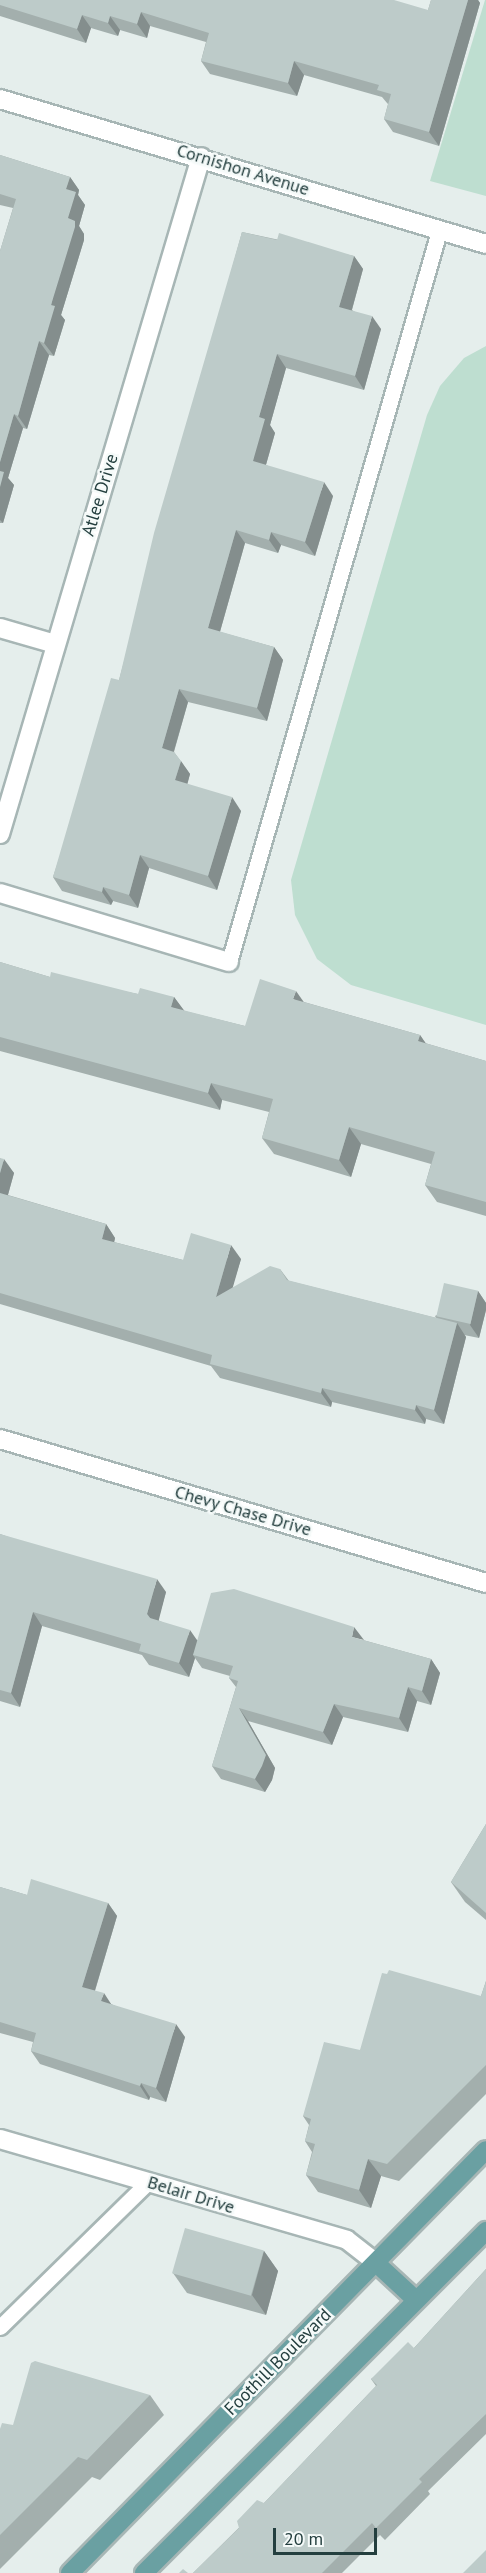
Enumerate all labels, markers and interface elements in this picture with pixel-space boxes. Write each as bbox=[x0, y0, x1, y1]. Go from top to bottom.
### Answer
street label: Cornishon Avenue bbox=[174, 139, 312, 201]
street label: Atlee Drive bbox=[77, 451, 123, 539]
street label: Chevy Chase Drive bbox=[172, 1481, 314, 1541]
street label: Belair Drive bbox=[145, 2172, 237, 2218]
street label: Foothill Boulevard bbox=[220, 2304, 336, 2420]
scale bar bbox=[276, 2516, 380, 2554]
text: 20 m bbox=[284, 2527, 323, 2550]

